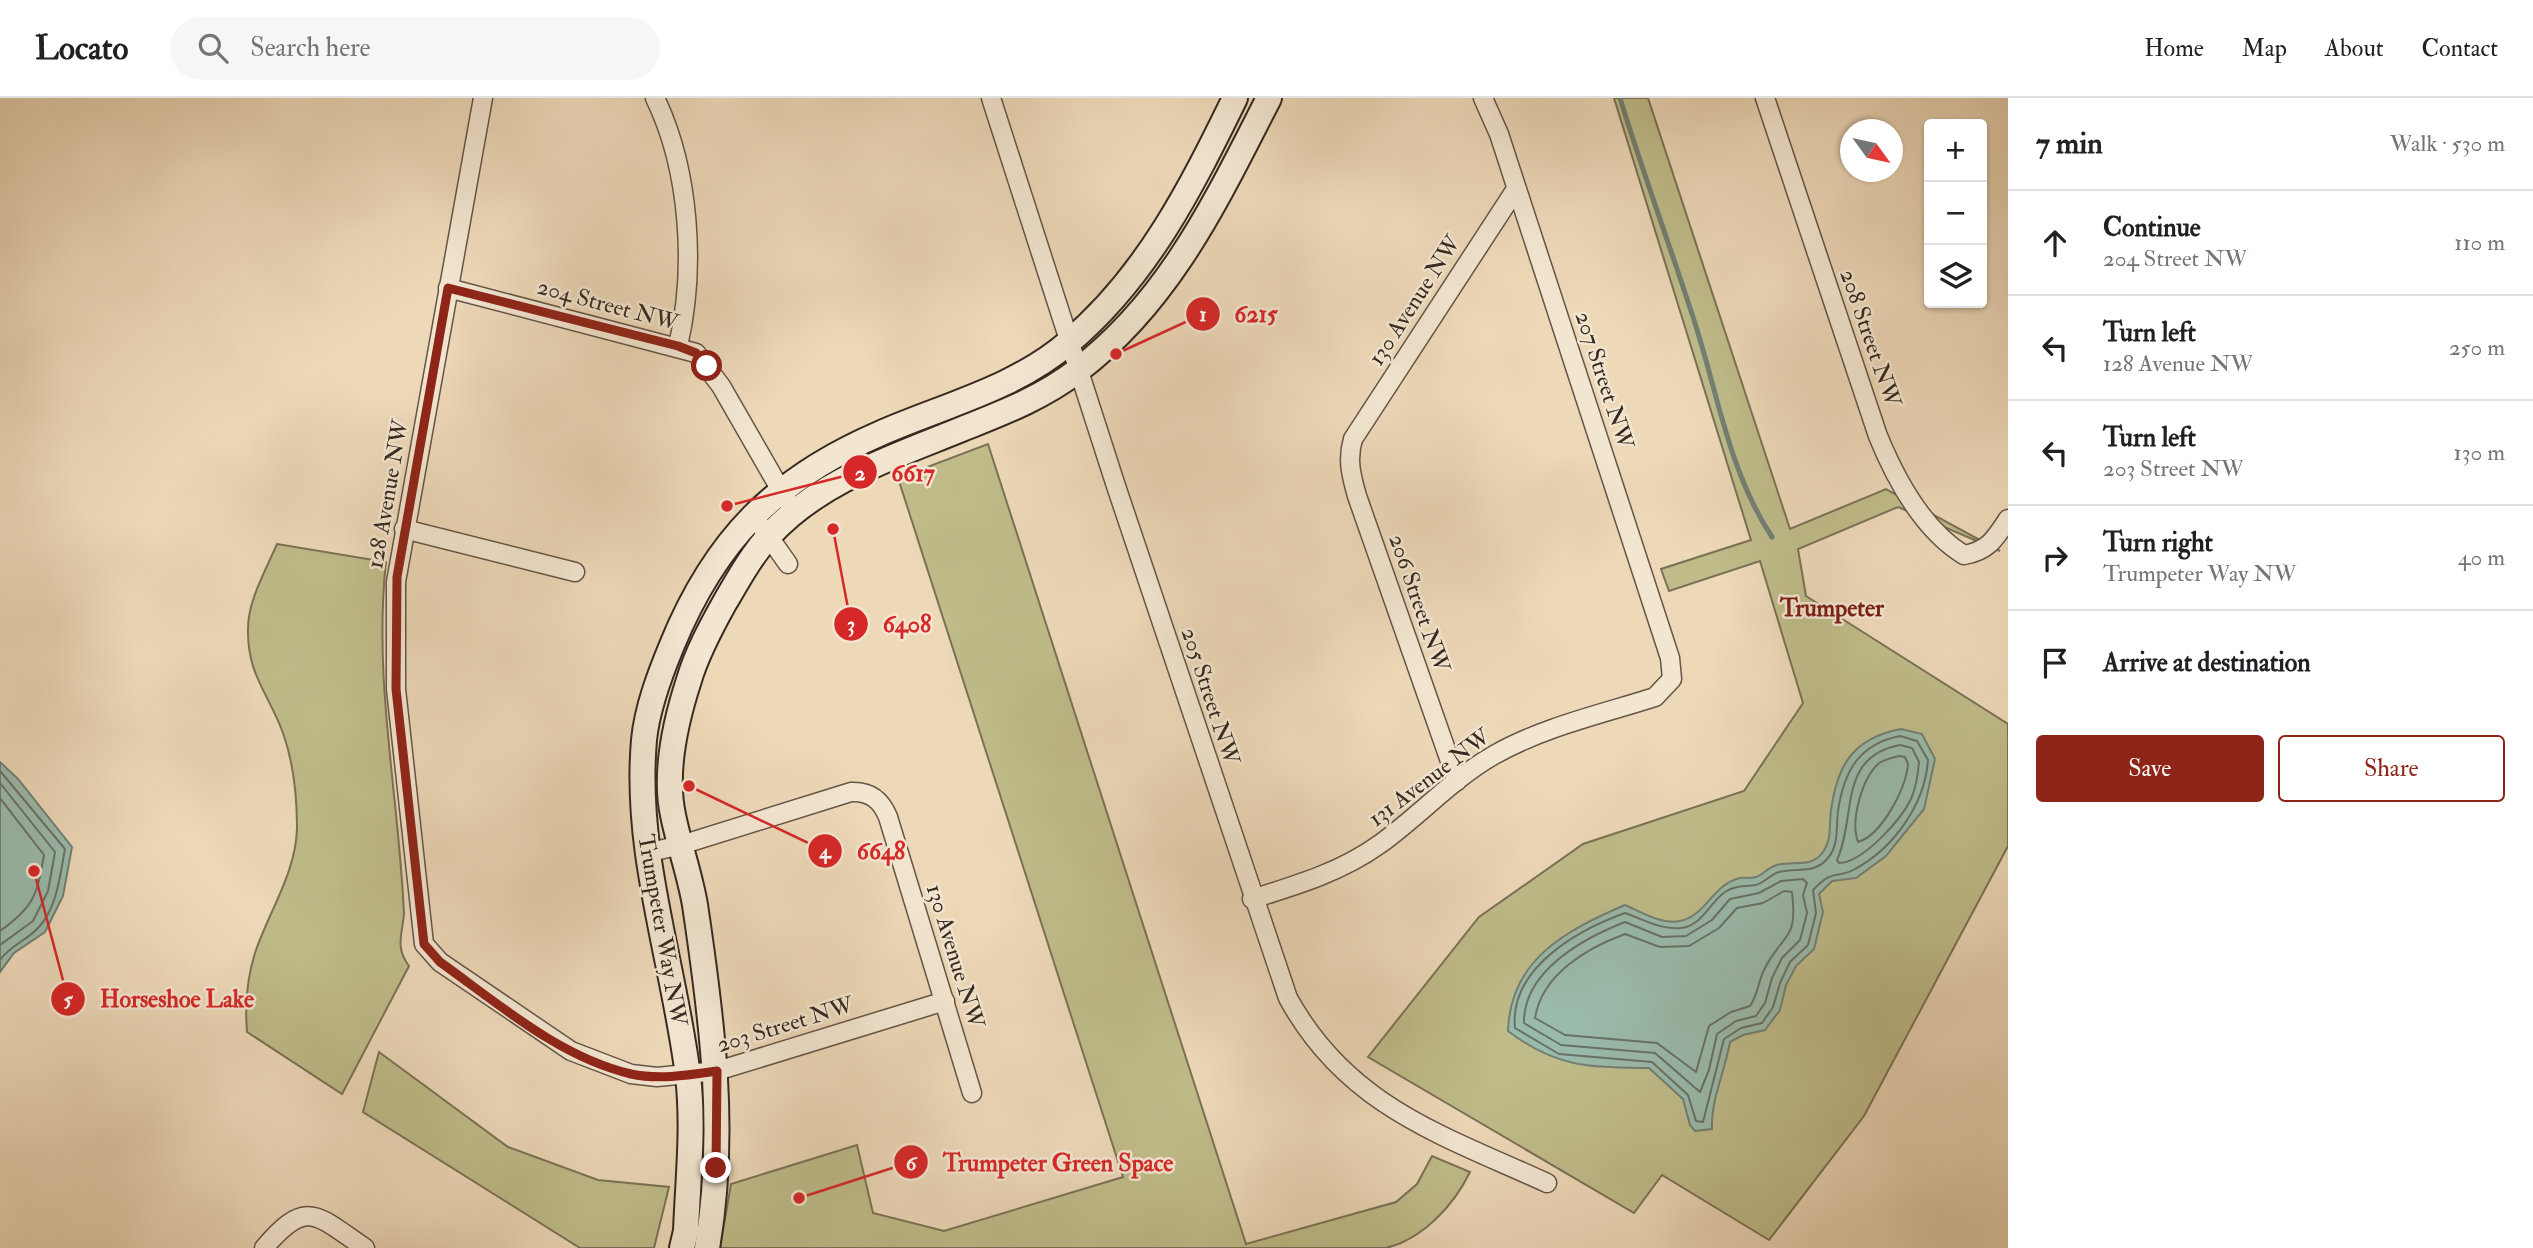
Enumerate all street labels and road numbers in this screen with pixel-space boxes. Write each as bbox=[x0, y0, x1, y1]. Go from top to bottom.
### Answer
street label: 130 Avenue NW bbox=[1362, 229, 1468, 371]
street label: 208 Street NW bbox=[1833, 266, 1908, 412]
street label: 204 Street NW bbox=[534, 272, 683, 338]
street label: 207 Street NW bbox=[1569, 308, 1641, 454]
street label: 128 Avenue NW bbox=[360, 416, 415, 571]
street label: 206 Street NW bbox=[1382, 530, 1457, 678]
street label: 205 Street NW bbox=[1175, 624, 1247, 770]
street label: 131 Avenue NW bbox=[1362, 721, 1497, 833]
street label: Trumpeter Way NW bbox=[630, 832, 694, 1030]
street label: 130 Avenue NW bbox=[920, 881, 992, 1033]
street label: 203 Street NW bbox=[713, 989, 859, 1059]

